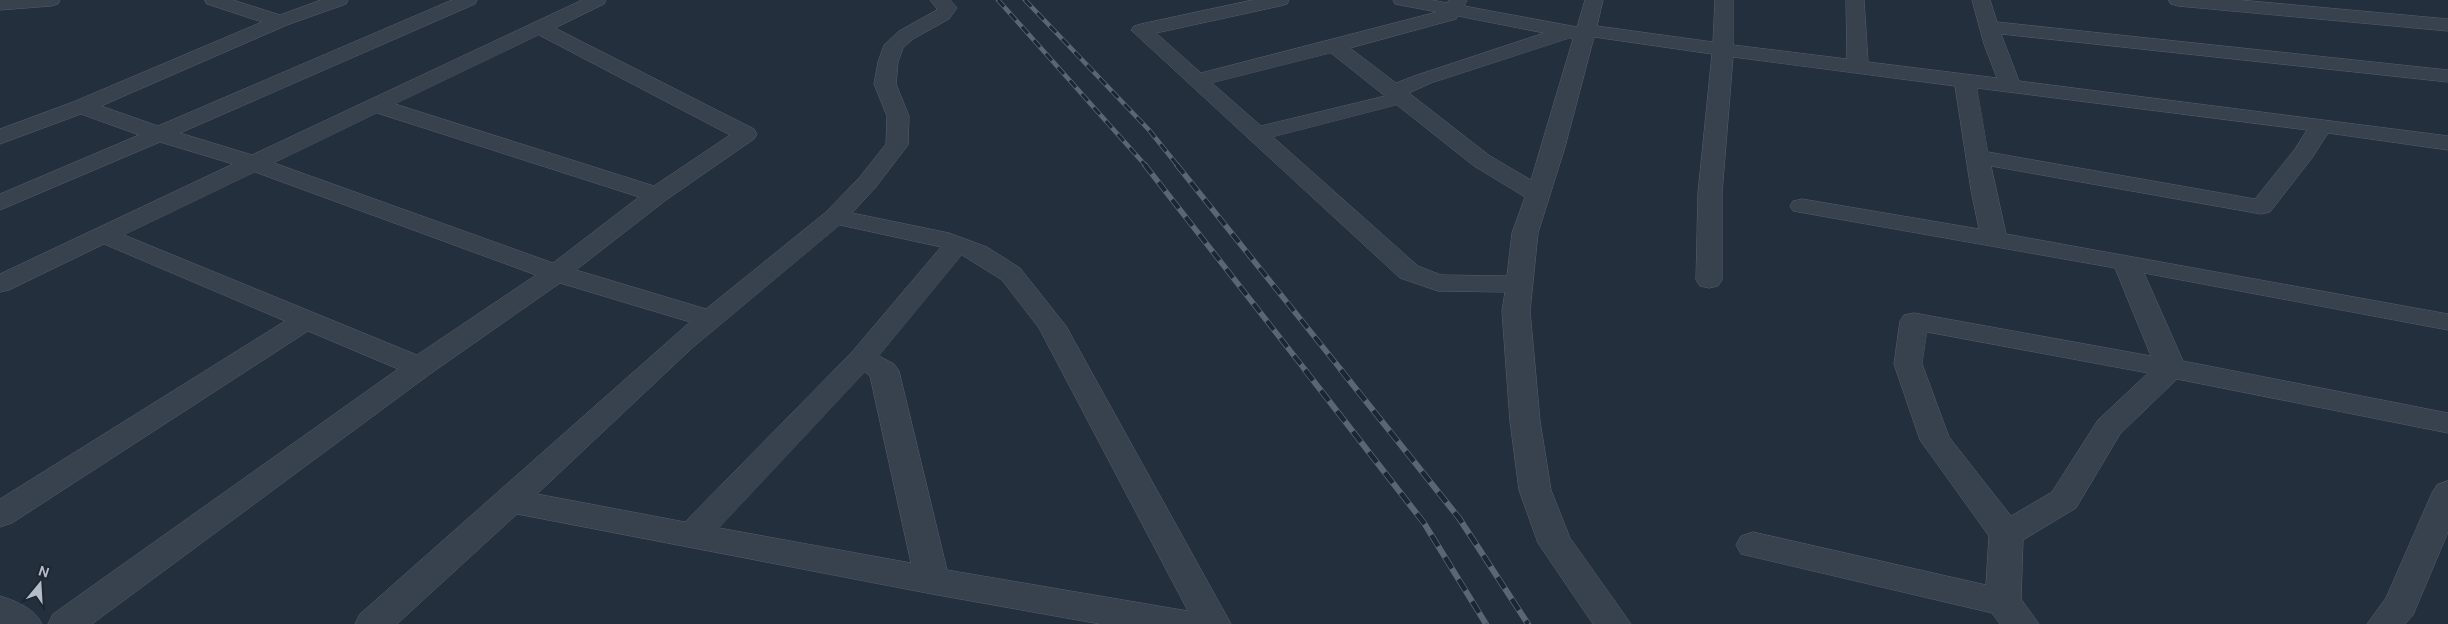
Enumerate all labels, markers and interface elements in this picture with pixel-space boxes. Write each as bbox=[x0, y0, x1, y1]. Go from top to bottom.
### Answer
north arrow bbox=[15, 559, 65, 609]
text: N bbox=[36, 561, 52, 582]

